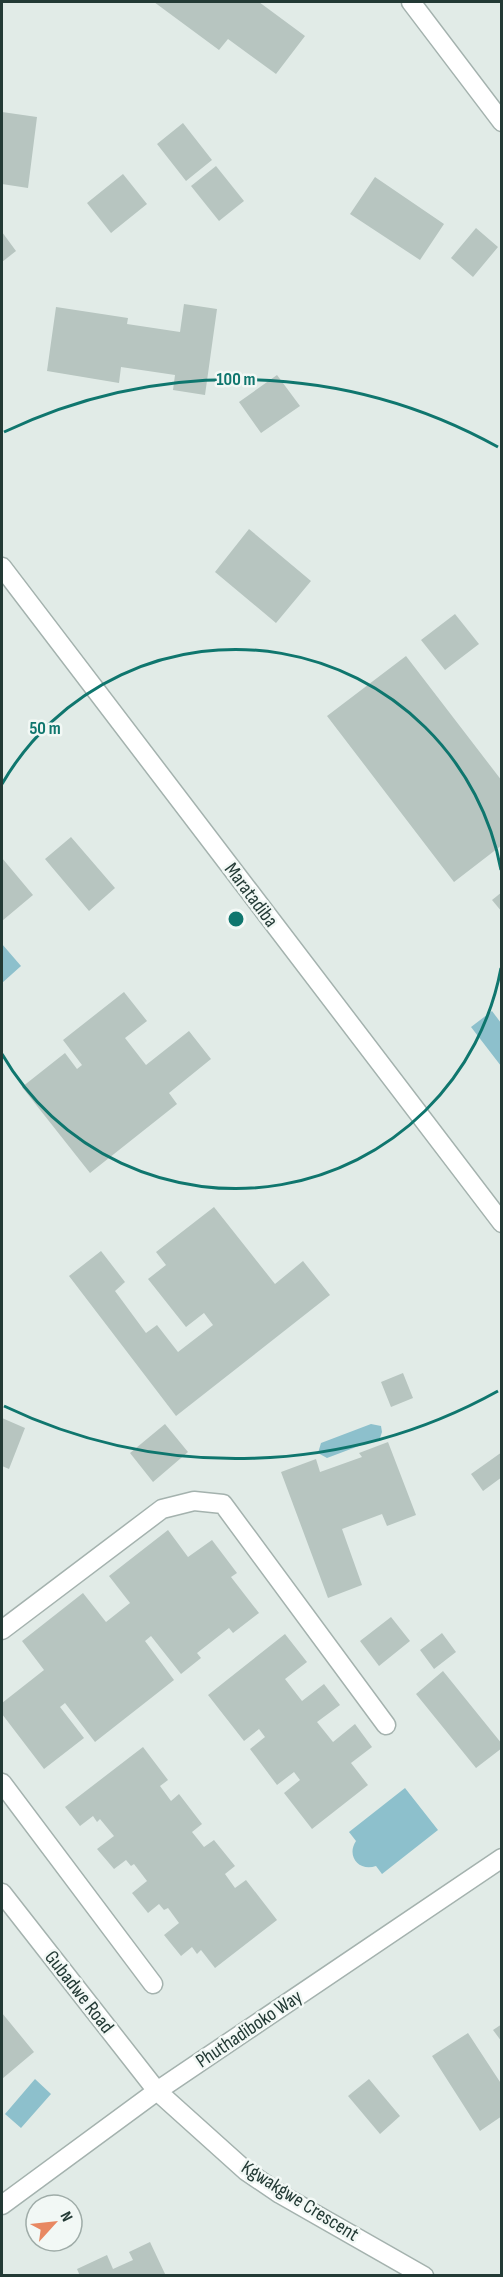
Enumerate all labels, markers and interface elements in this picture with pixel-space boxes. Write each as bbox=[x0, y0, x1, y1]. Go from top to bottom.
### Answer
text: 100 m bbox=[217, 369, 256, 390]
text: 50 m bbox=[29, 718, 61, 739]
street label: Maratadiba bbox=[219, 858, 283, 932]
centre of rings bbox=[226, 909, 246, 929]
street label: Gubadwe Road bbox=[39, 1946, 119, 2038]
street label: Phuthadiboko Way bbox=[191, 1985, 307, 2073]
street label: Kgwakgwe Crescent bbox=[237, 2155, 363, 2247]
north arrow bbox=[24, 2193, 84, 2253]
text: N bbox=[56, 2209, 76, 2225]

